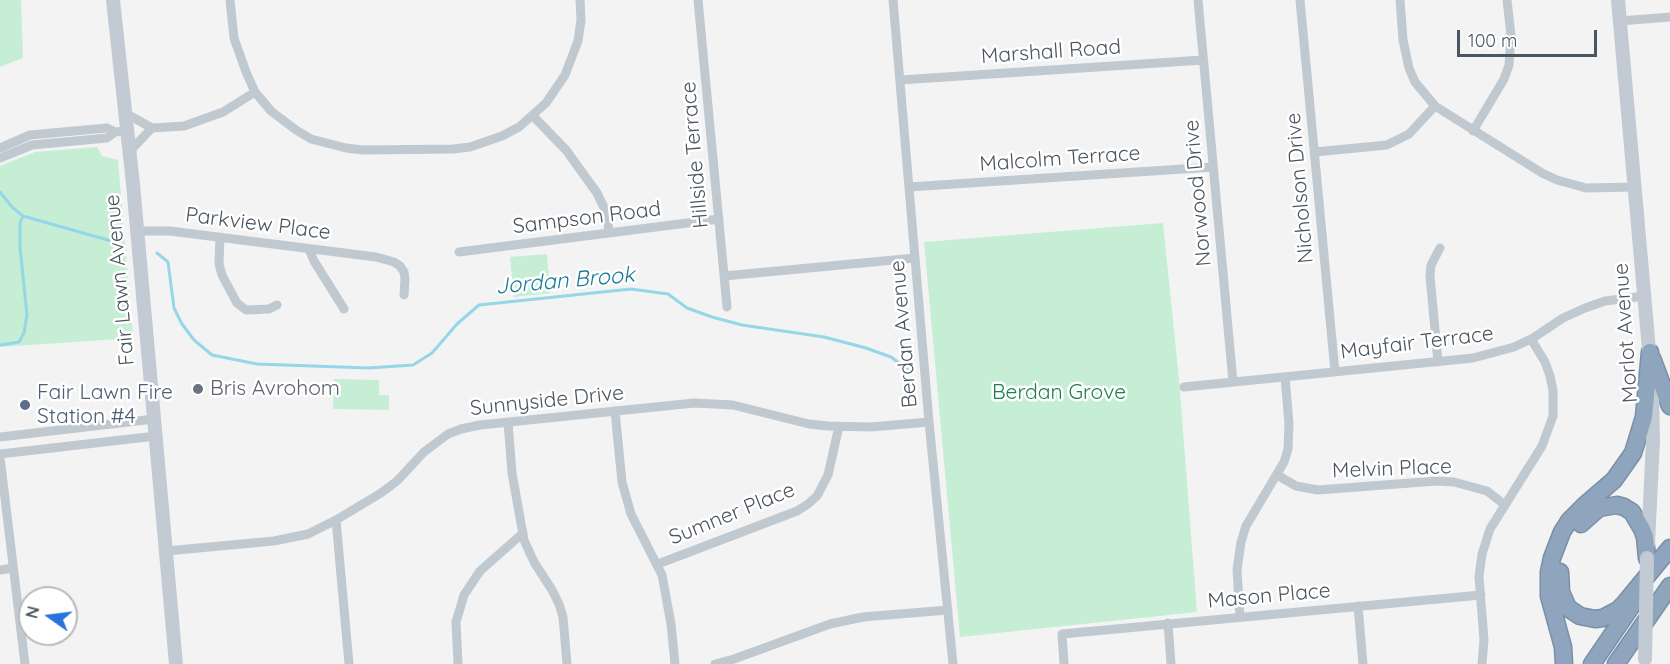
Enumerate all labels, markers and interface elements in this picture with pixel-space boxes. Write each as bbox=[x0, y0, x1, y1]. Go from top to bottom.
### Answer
scale bar bbox=[1460, 18, 1600, 56]
text: 100 m bbox=[1468, 29, 1517, 52]
street label: Marshall Road bbox=[980, 35, 1122, 69]
street label: Hillside Terrace bbox=[676, 81, 714, 229]
street label: Nicholson Drive bbox=[1281, 112, 1319, 264]
street label: Norwood Drive bbox=[1179, 119, 1217, 267]
street label: Malcolm Terrace bbox=[979, 141, 1141, 177]
street label: Fair Lawn Avenue bbox=[100, 193, 140, 367]
street label: Sampson Road bbox=[512, 196, 662, 240]
street label: Parkview Place bbox=[184, 203, 332, 245]
street label: Berdan Avenue bbox=[885, 259, 923, 409]
water label: Jordan Brook bbox=[494, 262, 636, 300]
street label: Morlot Avenue bbox=[1609, 262, 1643, 404]
street label: Mayfair Terrace bbox=[1339, 321, 1495, 365]
place label: Bris Avrohom bbox=[210, 376, 340, 402]
place label: Fair Lawn Fire Station #4 bbox=[37, 380, 173, 430]
street label: Sunnyside Drive bbox=[469, 380, 625, 422]
park label: Berdan Grove bbox=[992, 380, 1126, 406]
marker: Bris Avrohom bbox=[191, 382, 205, 396]
marker: Fair Lawn Fire Station #4 bbox=[18, 398, 32, 412]
street label: Melvin Place bbox=[1332, 454, 1452, 484]
street label: Sumner Place bbox=[665, 477, 799, 551]
street label: Mason Place bbox=[1206, 578, 1332, 614]
north arrow bbox=[18, 586, 78, 646]
text: N bbox=[21, 604, 44, 620]

